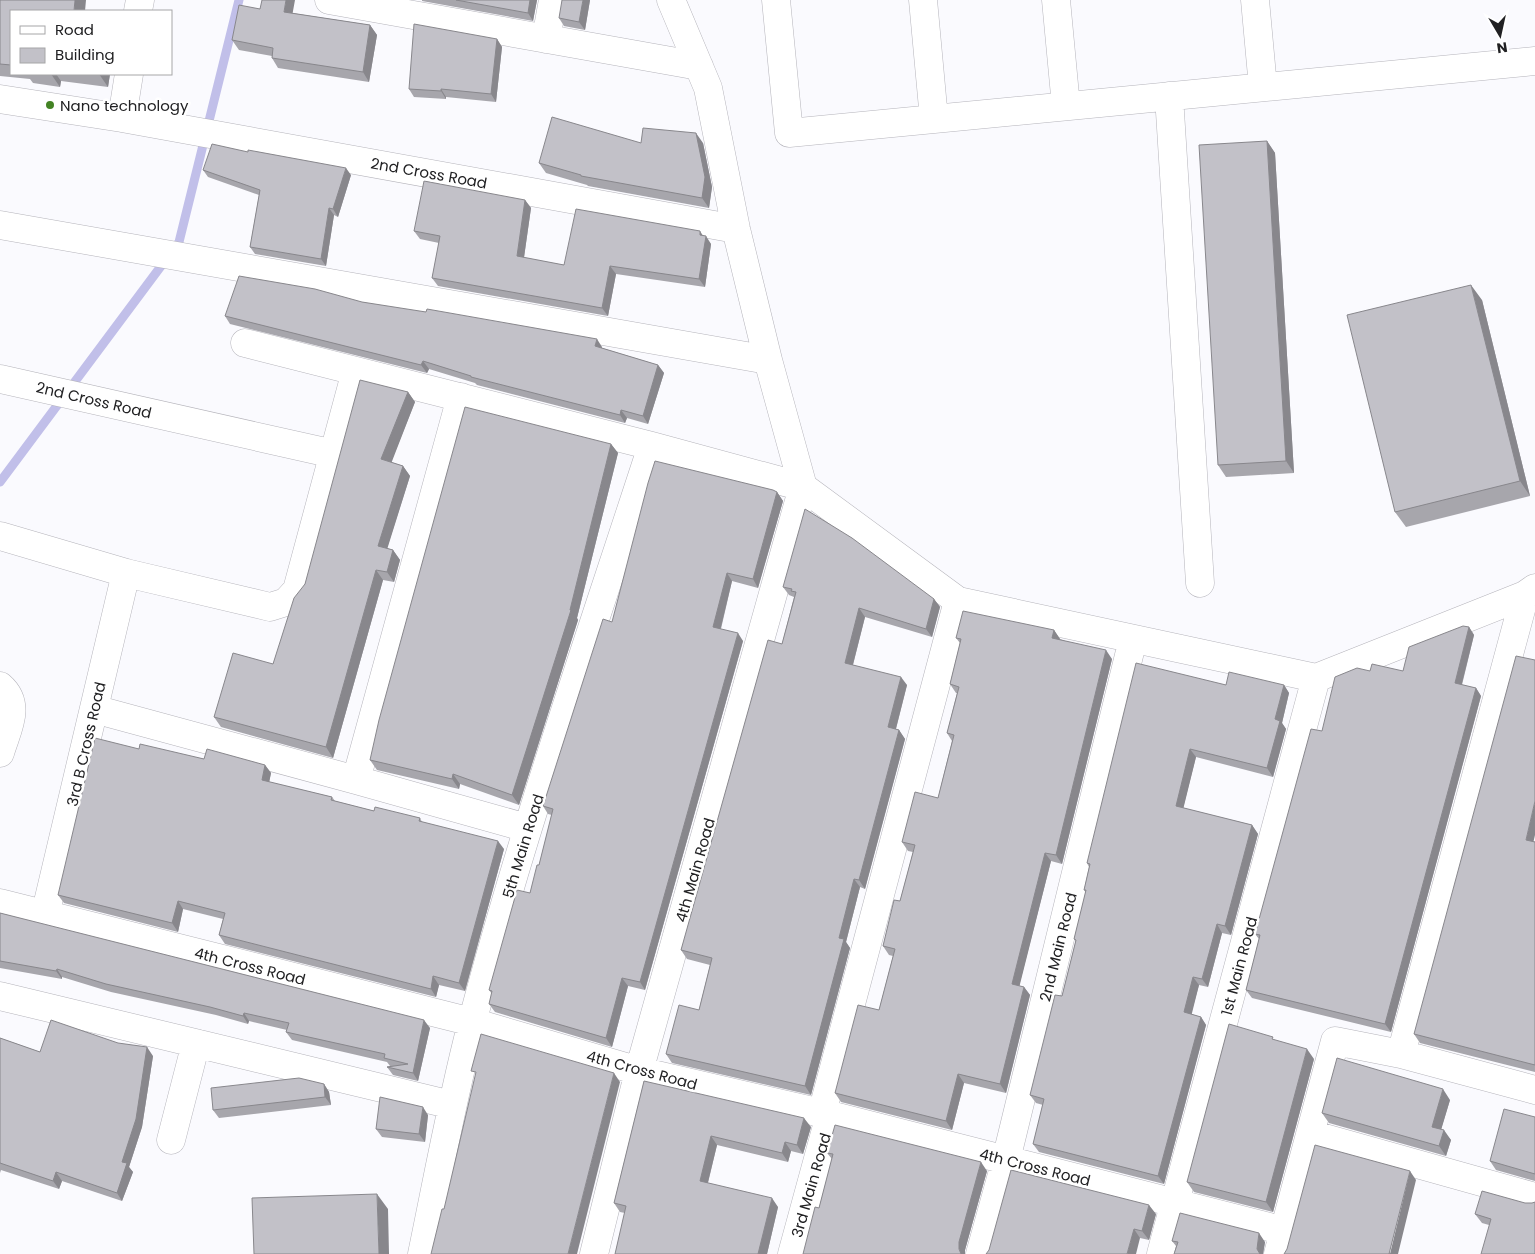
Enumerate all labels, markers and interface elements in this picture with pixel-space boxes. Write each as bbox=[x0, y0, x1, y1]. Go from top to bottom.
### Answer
legend bbox=[10, 10, 172, 75]
north arrow bbox=[1475, 10, 1525, 60]
text: Road bbox=[55, 19, 94, 40]
text: N bbox=[1495, 37, 1509, 59]
text: Building bbox=[55, 44, 115, 65]
place label: Nano technology bbox=[60, 95, 189, 116]
marker: Nano technology bbox=[44, 99, 56, 111]
street label: 2nd Cross Road bbox=[369, 152, 489, 194]
street label: 2nd Cross Road bbox=[34, 377, 154, 423]
street label: 3rd B Cross Road bbox=[61, 680, 111, 808]
street label: 5th Main Road bbox=[497, 791, 549, 901]
street label: 4th Main Road bbox=[670, 815, 720, 925]
street label: 2nd Main Road bbox=[1034, 890, 1082, 1004]
street label: 1st Main Road bbox=[1216, 914, 1262, 1018]
street label: 4th Cross Road bbox=[192, 942, 308, 990]
street label: 4th Cross Road bbox=[584, 1045, 700, 1095]
street label: 3rd Main Road bbox=[786, 1130, 836, 1240]
street label: 4th Cross Road bbox=[977, 1143, 1093, 1191]

